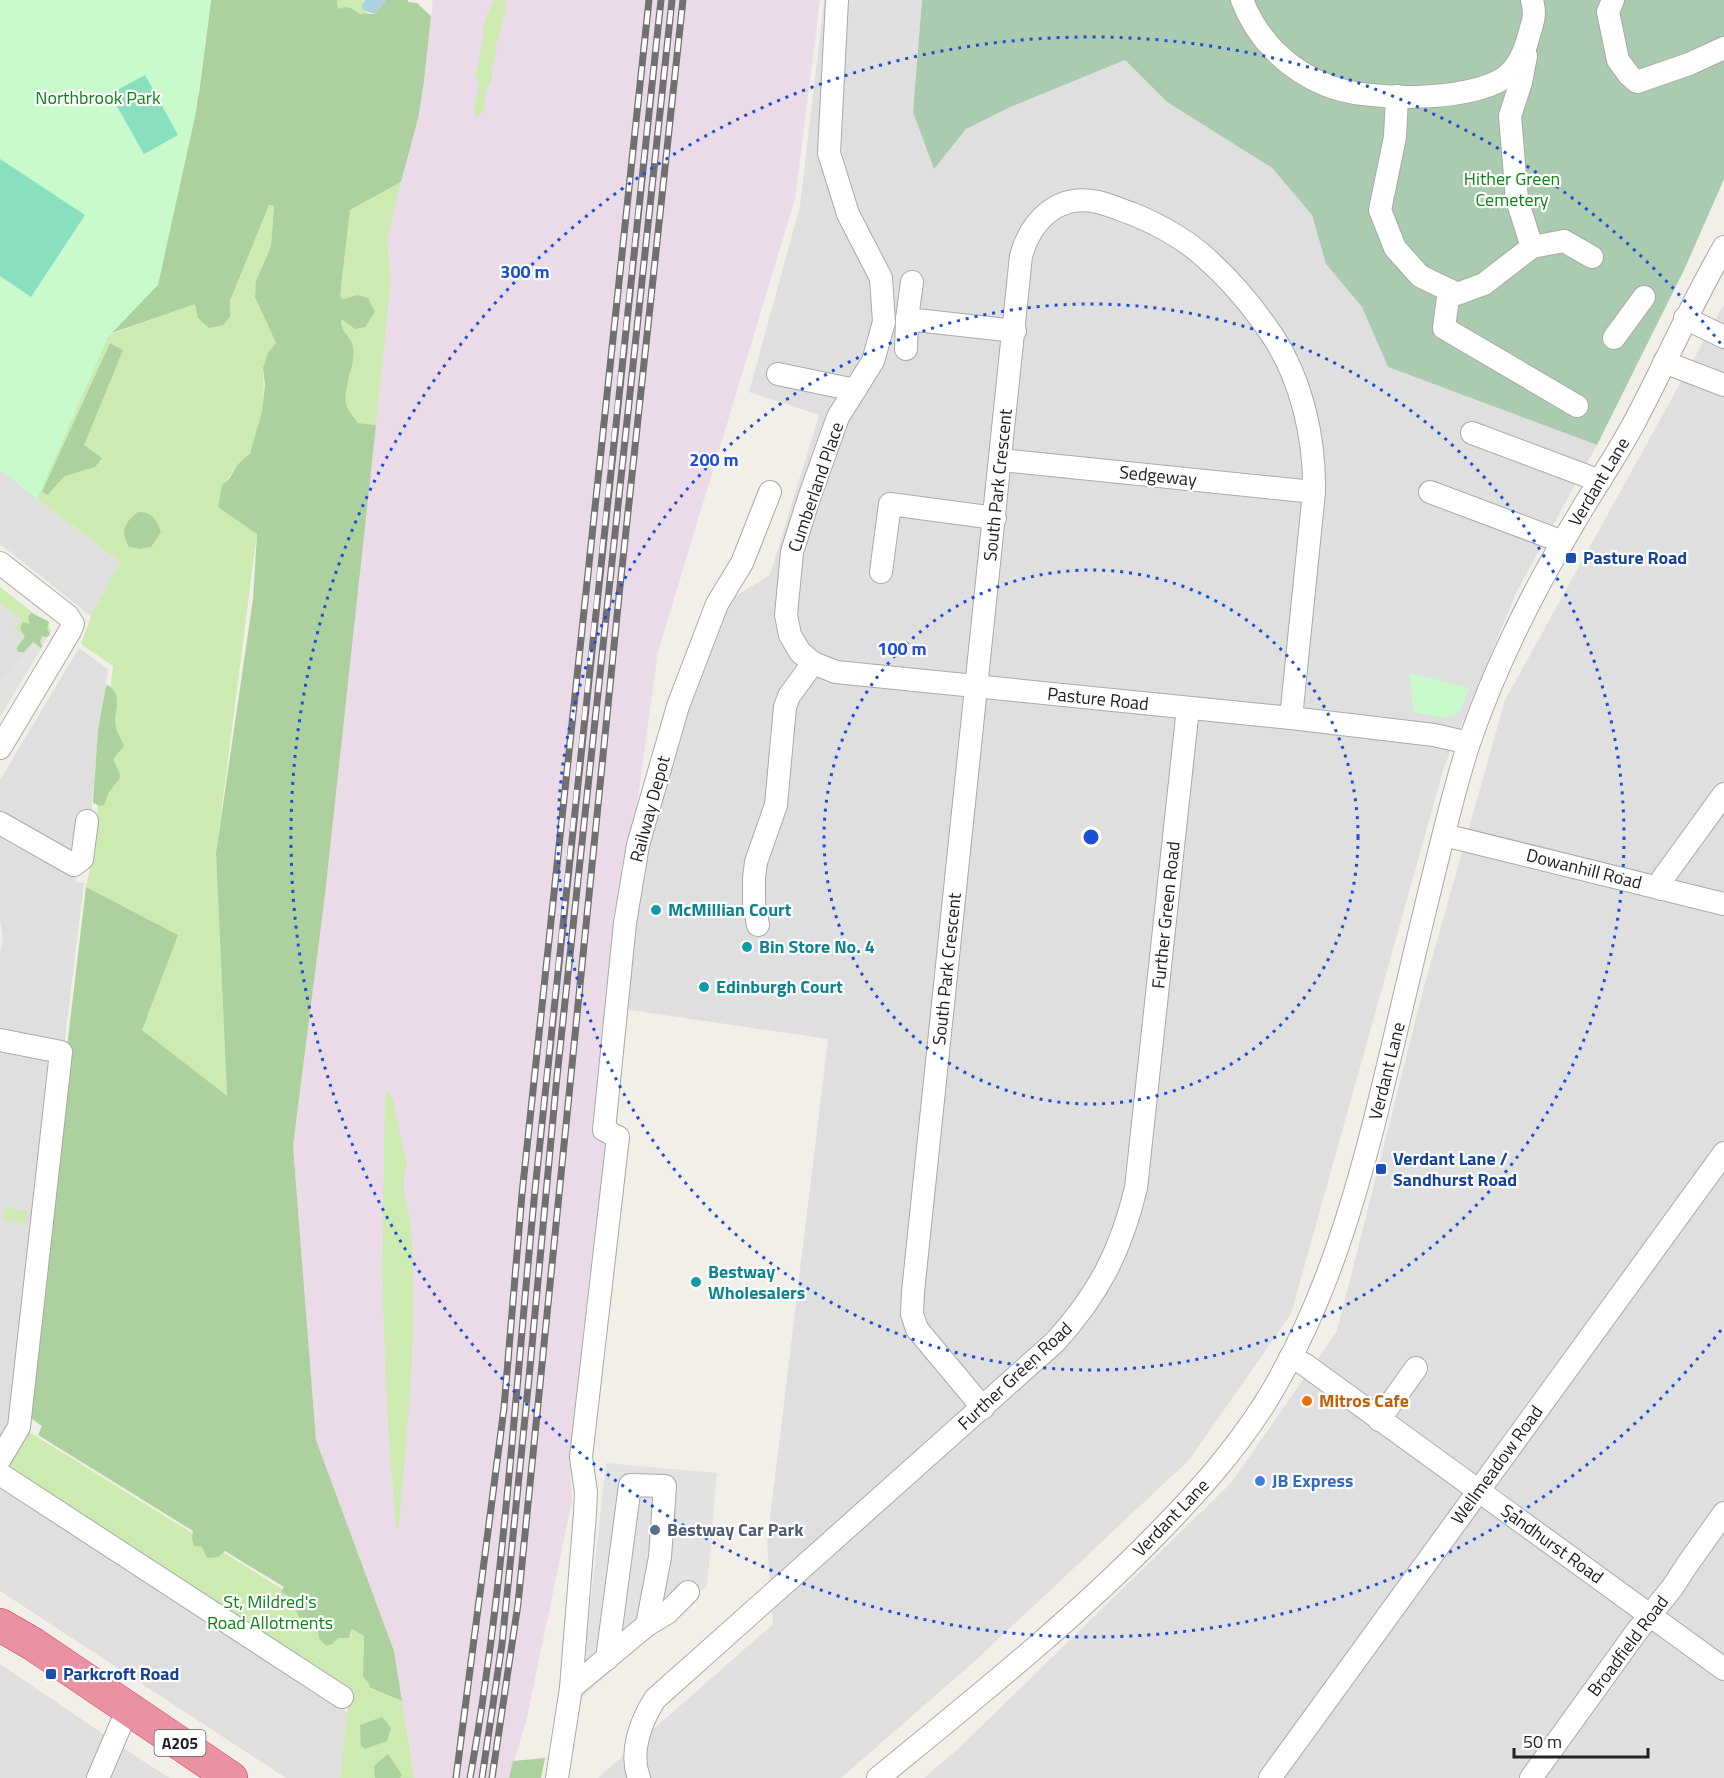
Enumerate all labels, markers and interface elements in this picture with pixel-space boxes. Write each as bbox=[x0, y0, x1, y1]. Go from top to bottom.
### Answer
park label: Northbrook Park bbox=[35, 84, 161, 111]
park label: Hither Green Cemetery bbox=[1464, 165, 1560, 213]
text: 300 m bbox=[500, 258, 550, 285]
street label: South Park Crescent bbox=[976, 407, 1019, 563]
street label: Cumberland Place bbox=[781, 418, 850, 556]
street label: Verdant Lane bbox=[1561, 432, 1636, 531]
text: 200 m bbox=[689, 446, 739, 473]
street label: Sedgeway bbox=[1118, 458, 1198, 493]
place label: Pasture Road bbox=[1583, 544, 1687, 571]
marker: Pasture Road bbox=[1564, 551, 1578, 565]
text: 100 m bbox=[877, 635, 927, 662]
street label: Pasture Road bbox=[1046, 680, 1150, 717]
street label: Railway Depot bbox=[622, 752, 677, 865]
centre of rings bbox=[1081, 827, 1101, 847]
street label: Further Green Road bbox=[1144, 840, 1187, 990]
street label: Dowanhill Road bbox=[1524, 841, 1645, 896]
street label: South Park Crescent bbox=[925, 891, 968, 1047]
place label: McMillian Court bbox=[668, 896, 792, 923]
marker: McMillian Court bbox=[649, 903, 663, 917]
place label: Bin Store No. 4 bbox=[759, 933, 875, 960]
marker: Bin Store No. 4 bbox=[740, 940, 754, 954]
place label: Edinburgh Court bbox=[716, 973, 843, 1000]
marker: Edinburgh Court bbox=[697, 980, 711, 994]
street label: Verdant Lane bbox=[1361, 1019, 1412, 1123]
place label: Verdant Lane / Sandhurst Road bbox=[1393, 1145, 1517, 1193]
marker: Verdant Lane / Sandhurst Road bbox=[1374, 1162, 1388, 1176]
place label: Bestway Wholesalers bbox=[708, 1258, 805, 1306]
marker: Bestway Wholesalers bbox=[689, 1275, 703, 1289]
street label: Further Green Road bbox=[951, 1315, 1078, 1436]
place label: Mitros Cafe bbox=[1319, 1387, 1409, 1414]
marker: Mitros Cafe bbox=[1300, 1394, 1314, 1408]
street label: Wellmeadow Road bbox=[1444, 1399, 1549, 1530]
place label: JB Express bbox=[1272, 1467, 1354, 1494]
street label: Verdant Lane bbox=[1126, 1472, 1215, 1563]
marker: JB Express bbox=[1253, 1474, 1267, 1488]
street label: Sandhurst Road bbox=[1495, 1497, 1609, 1590]
place label: Bestway Car Park bbox=[667, 1516, 804, 1543]
marker: Bestway Car Park bbox=[648, 1523, 662, 1537]
park label: St, Mildred's Road Allotments bbox=[207, 1588, 333, 1636]
street label: Broadfield Road bbox=[1580, 1589, 1675, 1702]
place label: Parkcroft Road bbox=[63, 1660, 179, 1687]
marker: Parkcroft Road bbox=[44, 1667, 58, 1681]
scale bar bbox=[1514, 1721, 1648, 1759]
text: 50 m bbox=[1523, 1728, 1562, 1755]
road number: A205 bbox=[154, 1730, 206, 1756]

